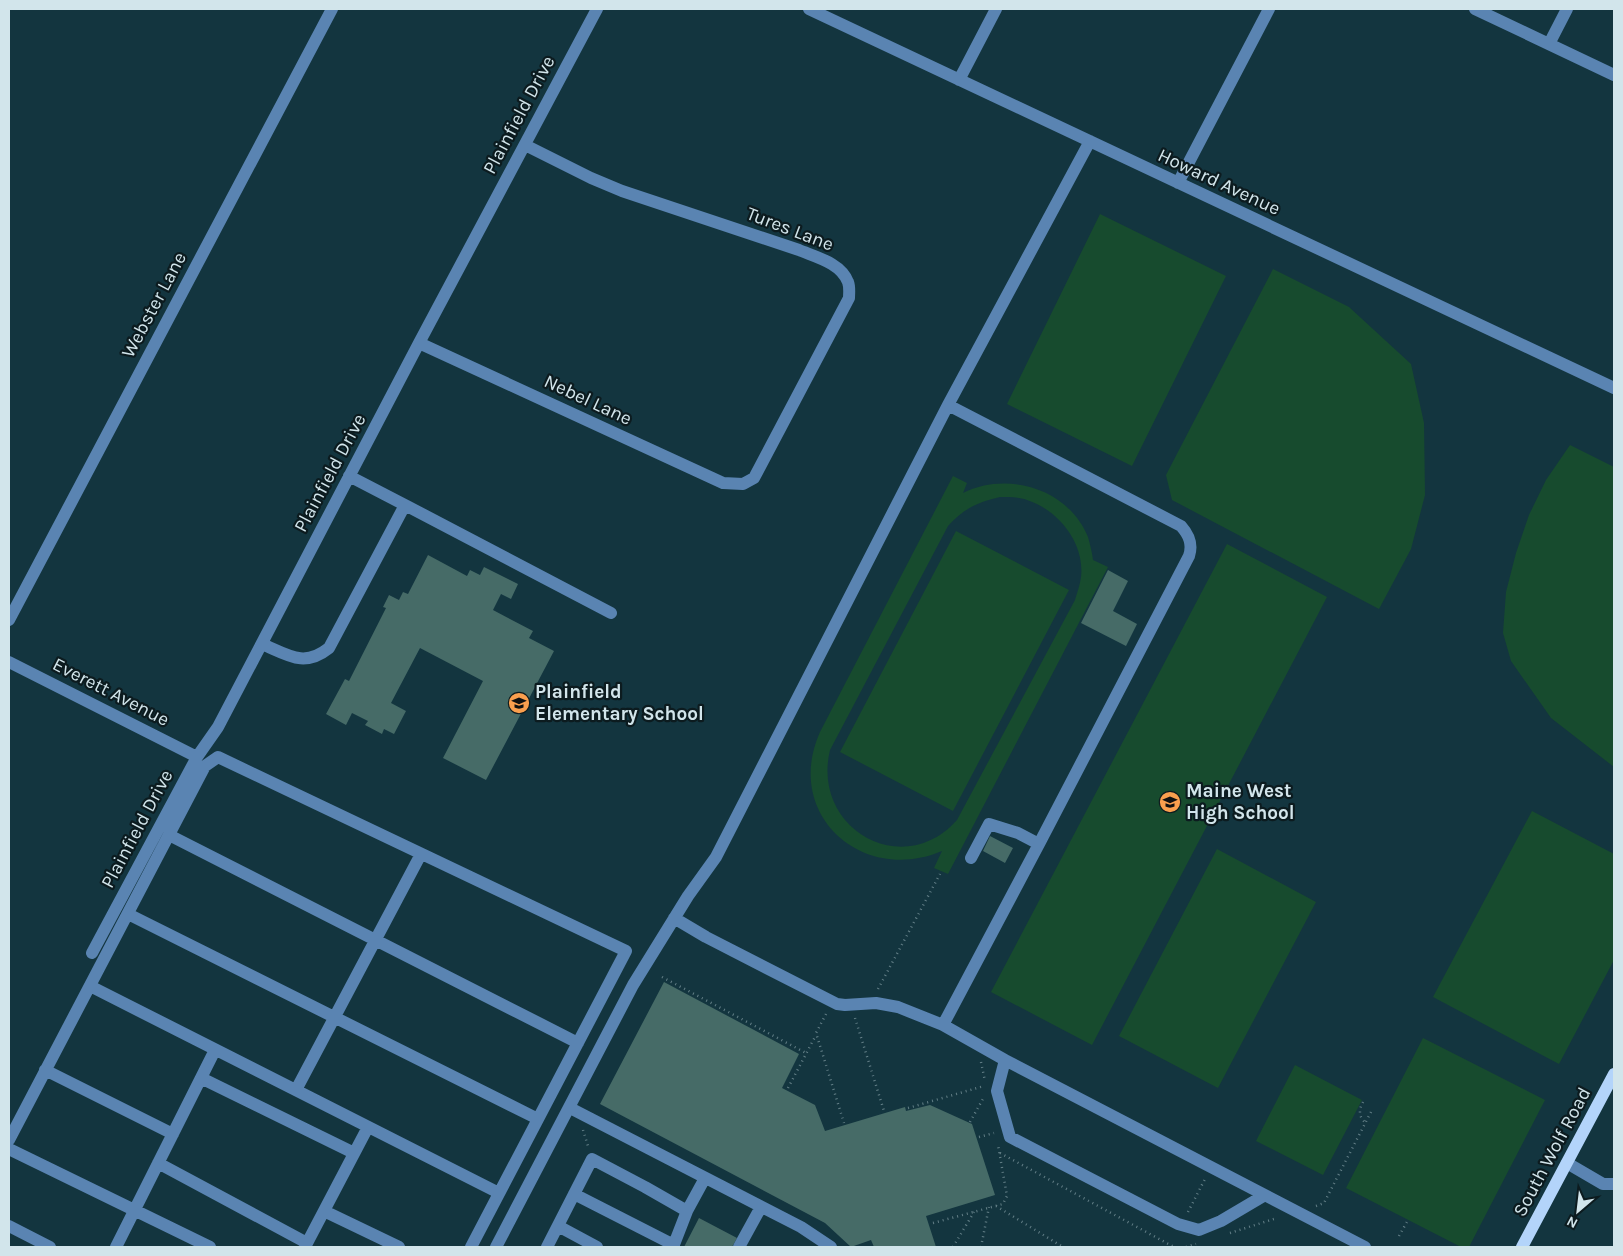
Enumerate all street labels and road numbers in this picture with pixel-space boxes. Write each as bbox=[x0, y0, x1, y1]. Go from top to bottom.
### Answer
street label: Plainfield Drive bbox=[479, 52, 559, 178]
street label: Howard Avenue bbox=[1154, 144, 1284, 220]
street label: Tures Lane bbox=[743, 202, 837, 256]
street label: Webster Lane bbox=[117, 249, 191, 361]
street label: Nebel Lane bbox=[541, 370, 635, 430]
street label: Plainfield Drive bbox=[290, 410, 370, 536]
street label: Everett Avenue bbox=[49, 653, 173, 731]
street label: Plainfield Drive bbox=[97, 766, 177, 892]
street label: South Wolf Road bbox=[1509, 1084, 1595, 1220]

